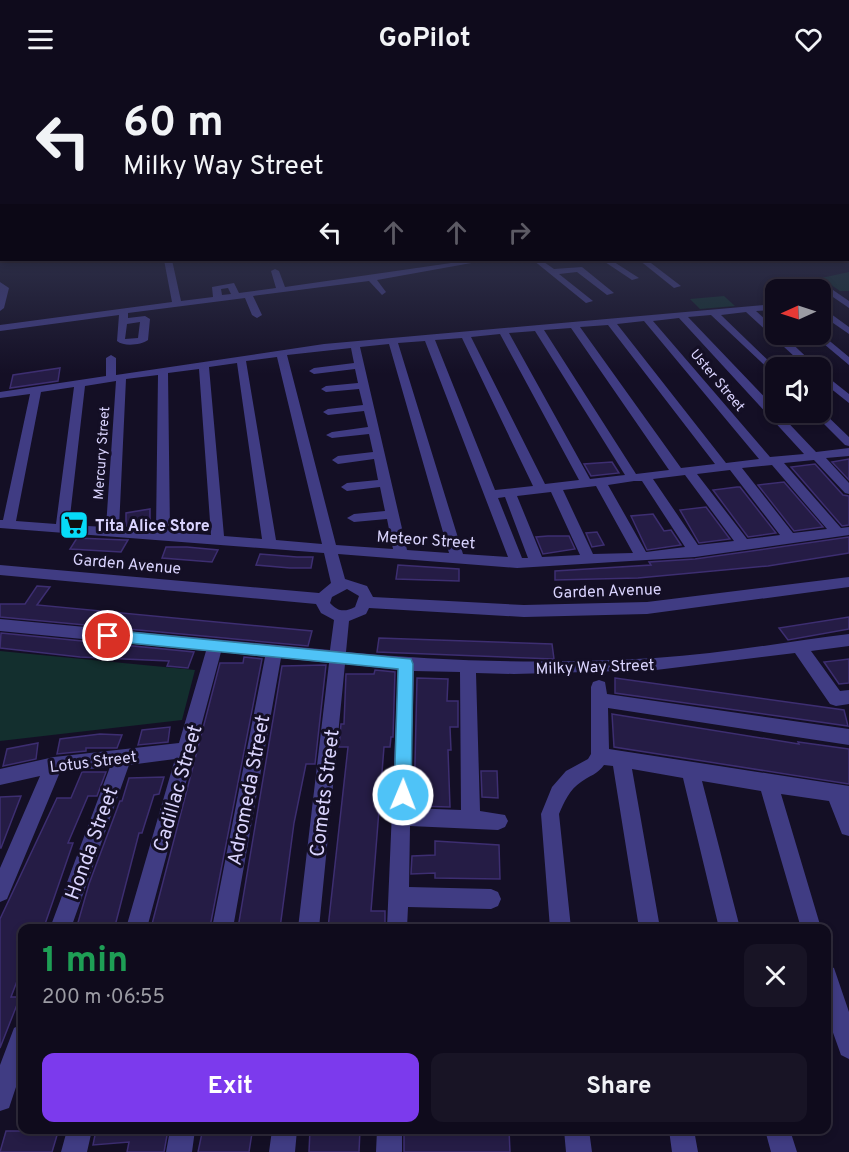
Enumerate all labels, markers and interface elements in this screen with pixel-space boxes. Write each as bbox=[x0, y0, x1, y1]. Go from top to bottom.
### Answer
text: GoPilot bbox=[378, 22, 471, 56]
icon: menu bbox=[24, 23, 57, 56]
icon: heart bbox=[792, 23, 825, 56]
text: 60 m bbox=[123, 98, 224, 151]
icon: left bbox=[24, 102, 102, 180]
text: Milky Way Street bbox=[123, 150, 324, 184]
icon: left bbox=[314, 216, 347, 249]
icon: ahead bbox=[377, 216, 410, 249]
icon: ahead bbox=[440, 216, 473, 249]
icon: right bbox=[503, 216, 536, 249]
north arrow bbox=[765, 279, 831, 345]
map controls bbox=[765, 279, 831, 423]
street label: Uster Street bbox=[686, 346, 748, 416]
button: sound bbox=[765, 357, 831, 423]
street label: Mercury Street bbox=[91, 406, 114, 500]
supermarket icon: Tita Alice Store bbox=[58, 509, 90, 541]
place label: Tita Alice Store bbox=[95, 517, 210, 537]
street label: Meteor Street bbox=[376, 528, 476, 554]
street label: Garden Avenue bbox=[72, 550, 182, 580]
street label: Garden Avenue bbox=[552, 580, 662, 604]
pin bbox=[82, 610, 133, 661]
icon: arrive bbox=[91, 619, 124, 652]
street label: Milky Way Street bbox=[535, 656, 655, 680]
street label: Adromeda Street bbox=[223, 713, 277, 868]
street label: Cadillac Street bbox=[148, 722, 209, 855]
street label: Comets Street bbox=[305, 728, 347, 859]
street label: Lotus Street bbox=[49, 748, 138, 778]
position arrow bbox=[371, 763, 435, 827]
street label: Honda Street bbox=[60, 784, 125, 904]
text: 1 min bbox=[42, 939, 128, 985]
button: close bbox=[744, 944, 807, 1007]
text: 200 m · 06:55 bbox=[42, 985, 165, 1011]
button: Exit bbox=[42, 1053, 419, 1122]
button: Share bbox=[431, 1053, 807, 1122]

